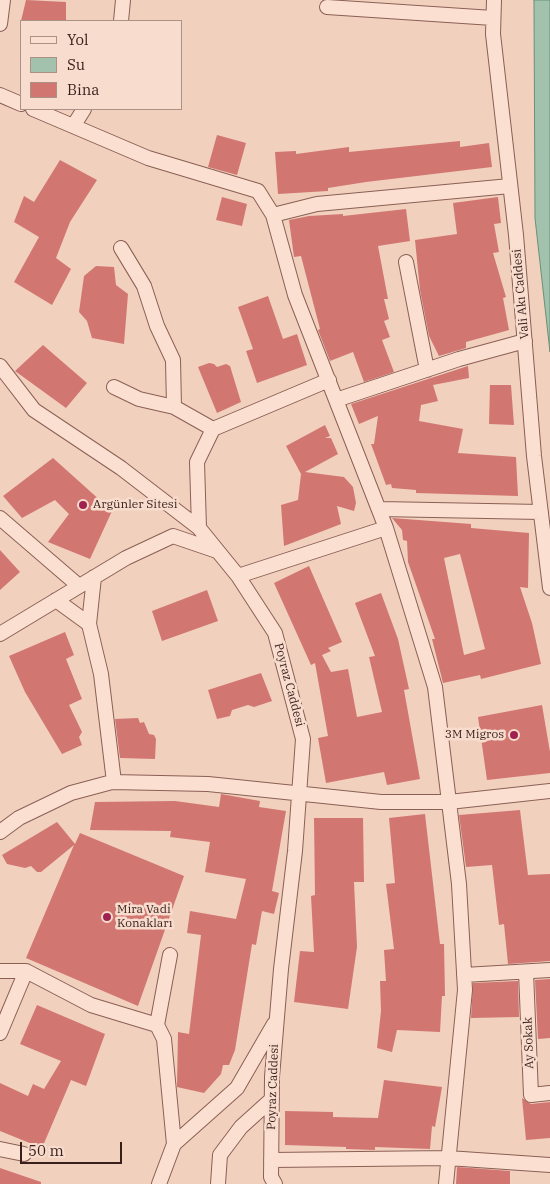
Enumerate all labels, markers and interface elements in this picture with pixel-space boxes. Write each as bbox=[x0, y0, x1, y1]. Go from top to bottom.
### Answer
legend bbox=[20, 20, 182, 110]
text: Yol bbox=[67, 30, 88, 49]
text: Su bbox=[67, 55, 85, 74]
text: Bina bbox=[67, 80, 100, 99]
street label: Vali Akı Caddesi bbox=[510, 248, 532, 340]
place label: Argünler Sitesi bbox=[93, 498, 177, 512]
marker: Argünler Sitesi bbox=[77, 499, 89, 511]
street label: Poyraz Caddesi bbox=[271, 642, 307, 728]
place label: 3M Migros bbox=[445, 728, 504, 742]
marker: 3M Migros bbox=[508, 729, 520, 741]
place label: Mira Vadi Konakları bbox=[117, 903, 172, 931]
marker: Mira Vadi Konakları bbox=[101, 911, 113, 923]
street label: Ay Sokak bbox=[521, 1017, 537, 1069]
street label: Poyraz Caddesi bbox=[264, 1044, 282, 1130]
scale bar bbox=[22, 1132, 125, 1164]
text: 50 m bbox=[28, 1141, 64, 1160]

